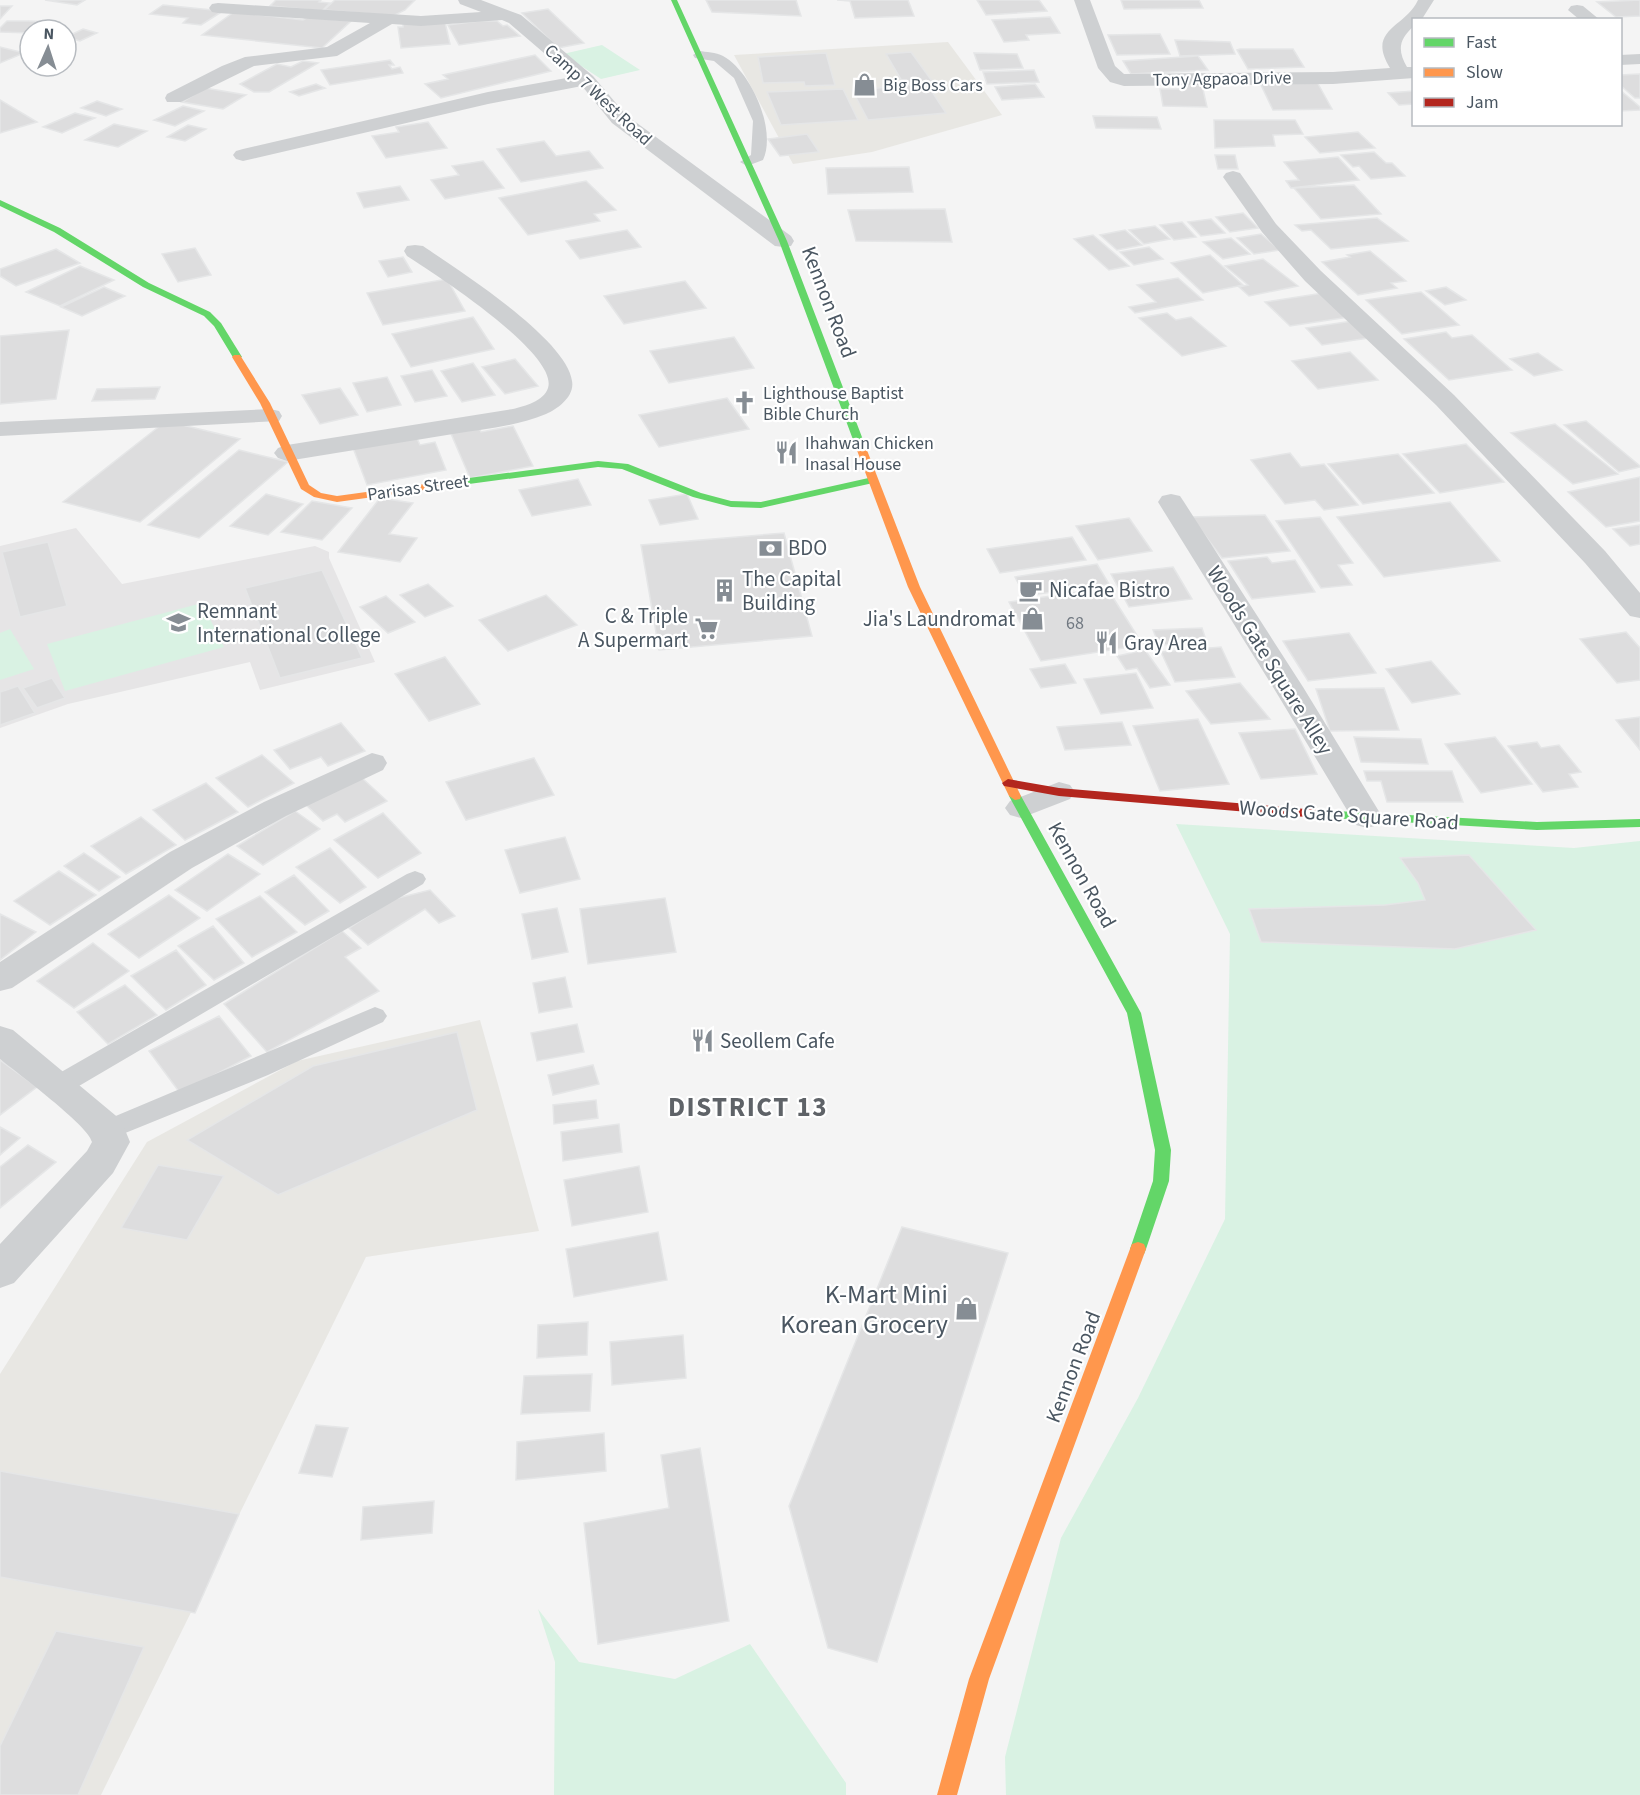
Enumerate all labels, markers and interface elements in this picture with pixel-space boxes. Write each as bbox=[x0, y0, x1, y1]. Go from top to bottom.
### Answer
north arrow bbox=[18, 18, 78, 78]
legend bbox=[1412, 18, 1622, 126]
text: N bbox=[43, 23, 55, 45]
text: Fast bbox=[1466, 30, 1497, 55]
street label: Camp 7 West Road bbox=[539, 38, 657, 152]
text: Slow bbox=[1466, 60, 1503, 85]
street label: Tony Agpaoa Drive bbox=[1152, 65, 1292, 93]
shop icon: Big Boss Cars bbox=[852, 72, 878, 98]
place label: Big Boss Cars bbox=[883, 73, 983, 98]
text: Jam bbox=[1466, 90, 1499, 115]
street label: Kennon Road bbox=[794, 242, 864, 362]
place label: Lighthouse Baptist Bible Church bbox=[763, 381, 904, 427]
church icon: Lighthouse Baptist Bible Church bbox=[732, 390, 758, 416]
place label: Ihahwan Chicken Inasal House bbox=[805, 431, 934, 477]
restaurant icon: Ihahwan Chicken Inasal House bbox=[774, 440, 800, 466]
street label: Parisas Street bbox=[366, 469, 470, 507]
place label: BDO bbox=[788, 533, 827, 563]
bank icon: BDO bbox=[757, 535, 783, 561]
street label: Woods Gate Square Alley bbox=[1200, 560, 1340, 760]
place label: The Capital Building bbox=[742, 564, 841, 618]
place label: Nicafae Bistro bbox=[1049, 575, 1170, 605]
cafe icon: Nicafae Bistro bbox=[1018, 577, 1044, 603]
building icon: The Capital Building bbox=[711, 578, 737, 604]
place label: Remnant International College bbox=[197, 596, 381, 650]
place label: C & Triple A Supermart bbox=[578, 601, 688, 655]
place label: Jia's Laundromat bbox=[863, 604, 1015, 634]
shop icon: Jia's Laundromat bbox=[1020, 606, 1046, 632]
school or university icon: Remnant International College bbox=[166, 610, 192, 636]
house number: 68 bbox=[1066, 611, 1084, 636]
supermarket icon: C & Triple A Supermart bbox=[693, 615, 719, 641]
place label: Gray Area bbox=[1124, 628, 1208, 658]
restaurant icon: Gray Area bbox=[1093, 630, 1119, 656]
street label: Woods Gate Square Road bbox=[1238, 792, 1460, 838]
street label: Kennon Road bbox=[1040, 816, 1124, 934]
place label: Seollem Cafe bbox=[720, 1026, 835, 1056]
restaurant icon: Seollem Cafe bbox=[689, 1028, 715, 1054]
district label: DISTRICT 13 bbox=[668, 1088, 828, 1127]
place label: K-Mart Mini Korean Grocery bbox=[780, 1276, 948, 1343]
shop icon: K-Mart Mini Korean Grocery bbox=[953, 1296, 979, 1322]
street label: Kennon Road bbox=[1038, 1307, 1108, 1427]

